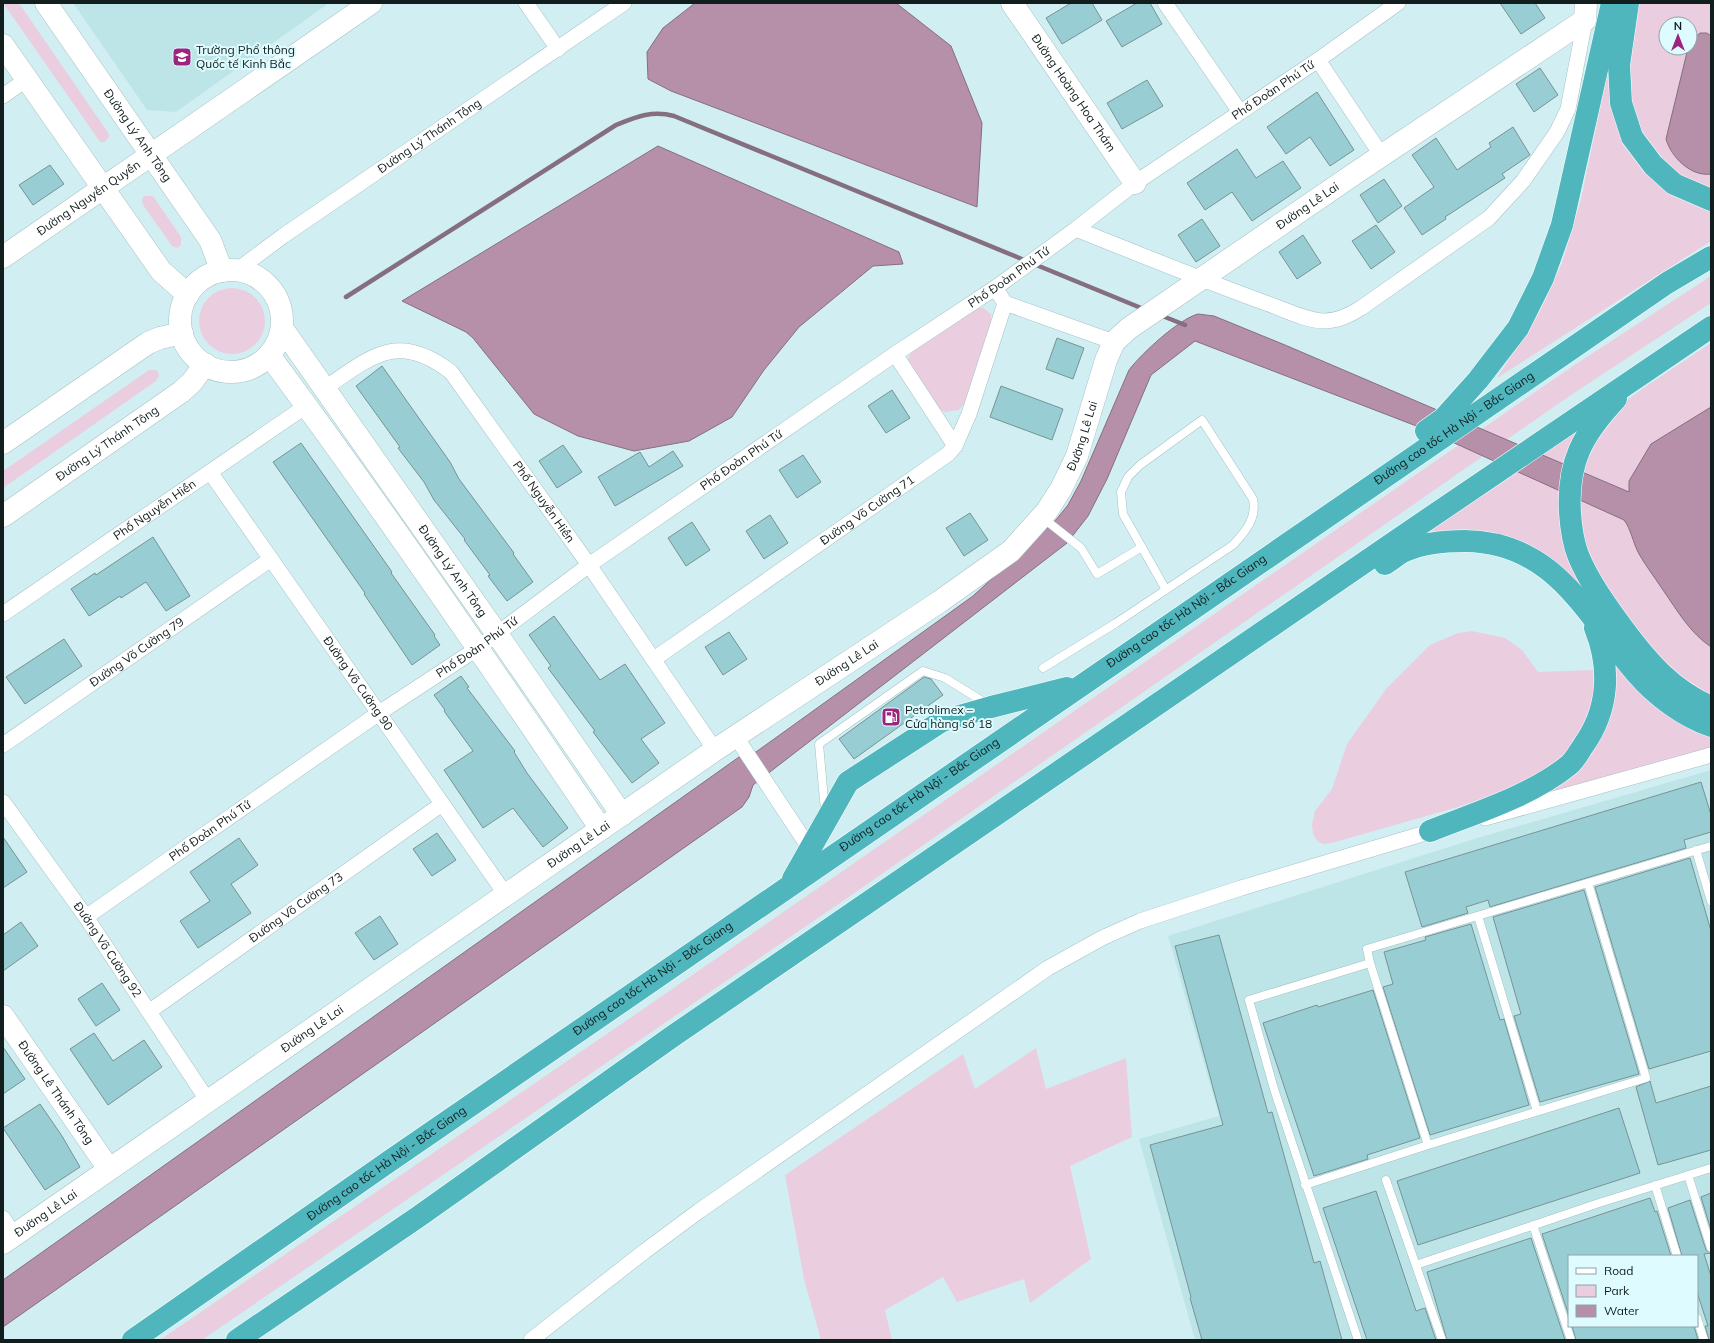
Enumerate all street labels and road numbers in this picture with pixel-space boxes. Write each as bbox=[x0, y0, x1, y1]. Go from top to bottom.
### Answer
street label: Đường Hoàng Hoa Thám bbox=[1028, 31, 1119, 154]
street label: Phố Đoàn Phú Tứ bbox=[1229, 56, 1318, 123]
street label: Đường Lý Anh Tông bbox=[101, 86, 175, 184]
street label: Đường Lý Thánh Tông bbox=[375, 95, 484, 176]
street label: Đường Nguyễn Quyền bbox=[34, 157, 143, 238]
street label: Đường Lê Lai bbox=[1273, 179, 1342, 232]
street label: Phố Đoàn Phú Tứ bbox=[965, 242, 1053, 311]
street label: Đường cao tốc Hà Nội - Bắc Giang bbox=[1371, 368, 1537, 488]
street label: Đường Lê Lai bbox=[1063, 399, 1100, 473]
street label: Đường Lý Thánh Tông bbox=[53, 402, 161, 484]
street label: Phố Đoàn Phú Tứ bbox=[697, 425, 786, 493]
street label: Phố Nguyễn Hiền bbox=[510, 458, 578, 545]
street label: Đường Võ Cường 71 bbox=[817, 472, 917, 548]
street label: Phố Nguyễn Hiền bbox=[110, 476, 199, 543]
street label: Đường Lý Anh Tông bbox=[416, 522, 491, 620]
street label: Đường cao tốc Hà Nội - Bắc Giang bbox=[1103, 551, 1269, 671]
street label: Phố Đoàn Phú Tứ bbox=[433, 612, 521, 681]
street label: Đường Võ Cường 79 bbox=[87, 614, 187, 690]
street label: Đường Võ Cường 90 bbox=[320, 633, 396, 733]
street label: Đường Lê Lai bbox=[812, 636, 881, 689]
street label: Đường cao tốc Hà Nội - Bắc Giang bbox=[836, 734, 1002, 854]
street label: Phố Đoàn Phú Tứ bbox=[166, 796, 254, 864]
street label: Đường Lê Lai bbox=[544, 817, 613, 871]
street label: Đường Võ Cường 73 bbox=[246, 869, 346, 945]
street label: Đường Võ Cường 92 bbox=[71, 899, 145, 1000]
street label: Đường cao tốc Hà Nội - Bắc Giang bbox=[570, 918, 735, 1039]
street label: Đường Lê Lai bbox=[278, 1002, 346, 1055]
street label: Đường Lê Thánh Tông bbox=[15, 1038, 97, 1147]
street label: Đường cao tốc Hà Nội - Bắc Giang bbox=[304, 1102, 469, 1223]
street label: Đường Lê Lai bbox=[11, 1186, 80, 1240]

